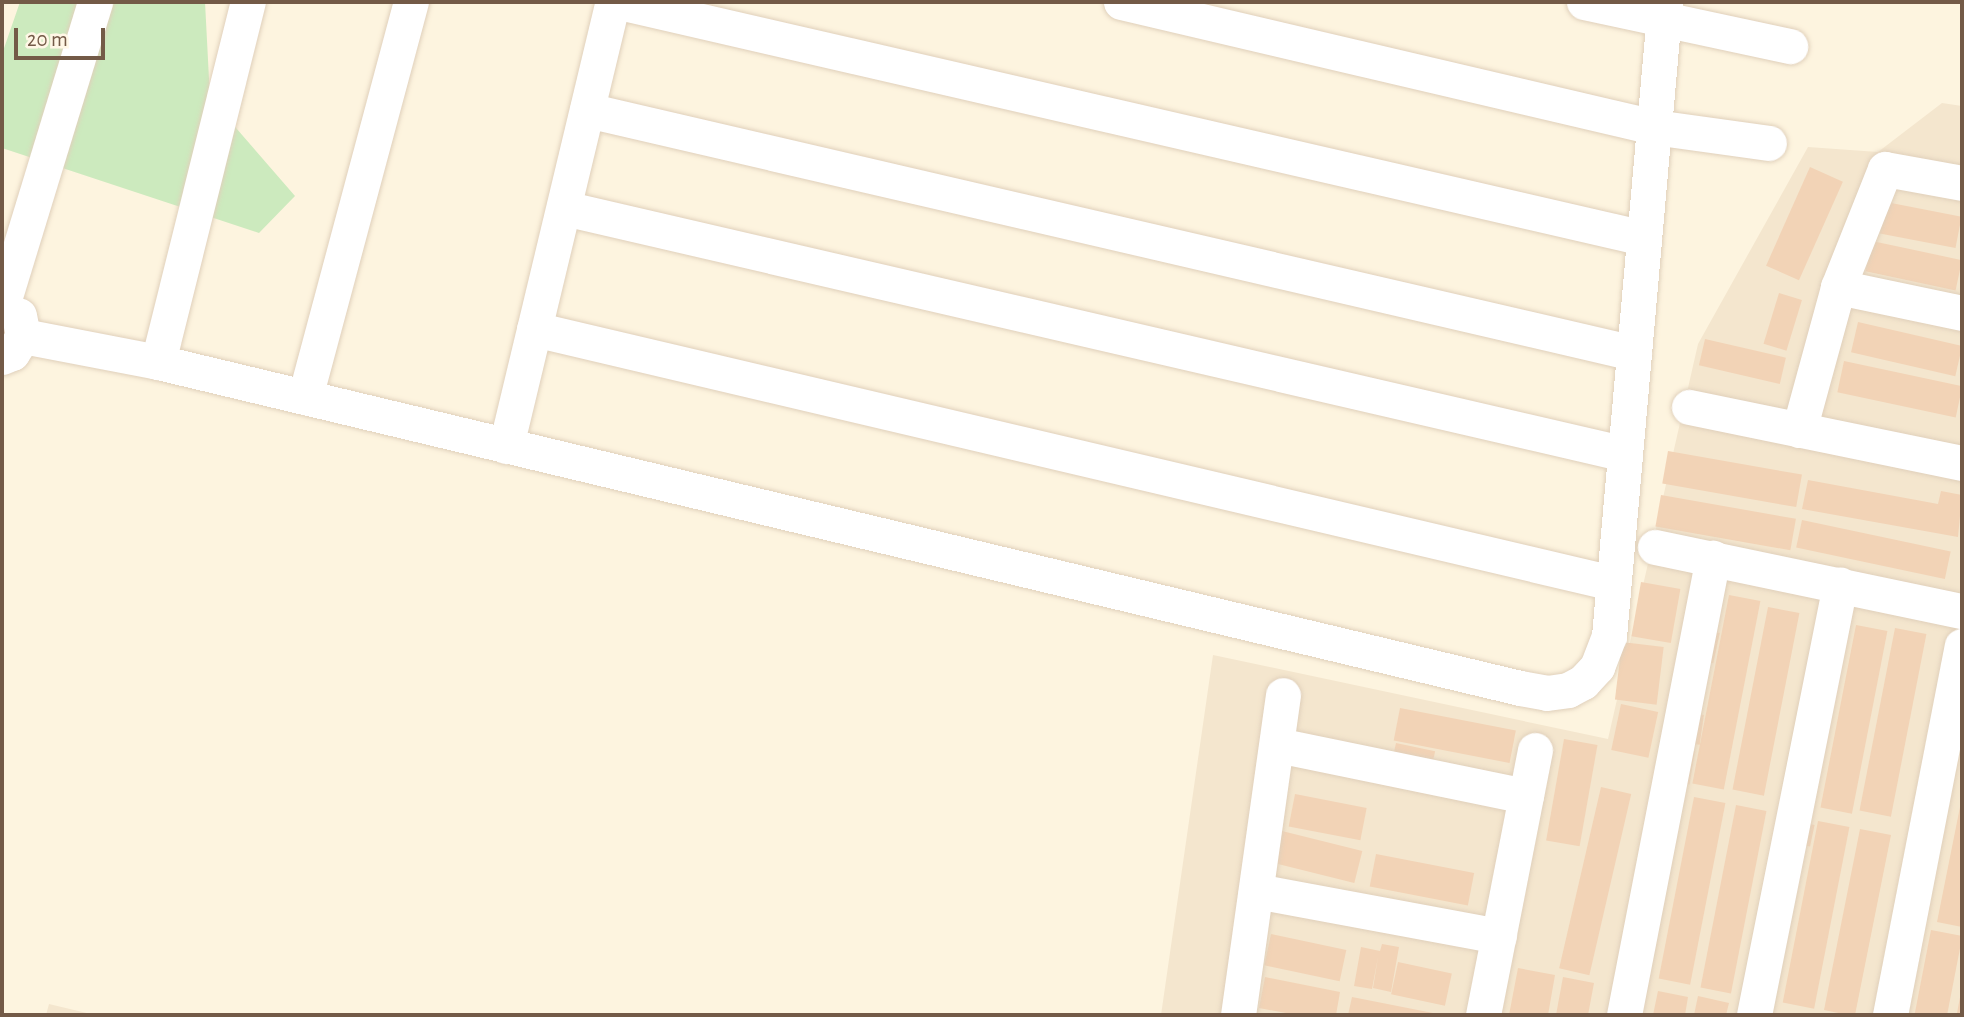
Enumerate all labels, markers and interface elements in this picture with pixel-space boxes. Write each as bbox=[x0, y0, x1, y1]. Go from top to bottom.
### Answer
scale bar bbox=[18, 14, 108, 58]
text: 20 m bbox=[27, 29, 68, 50]

